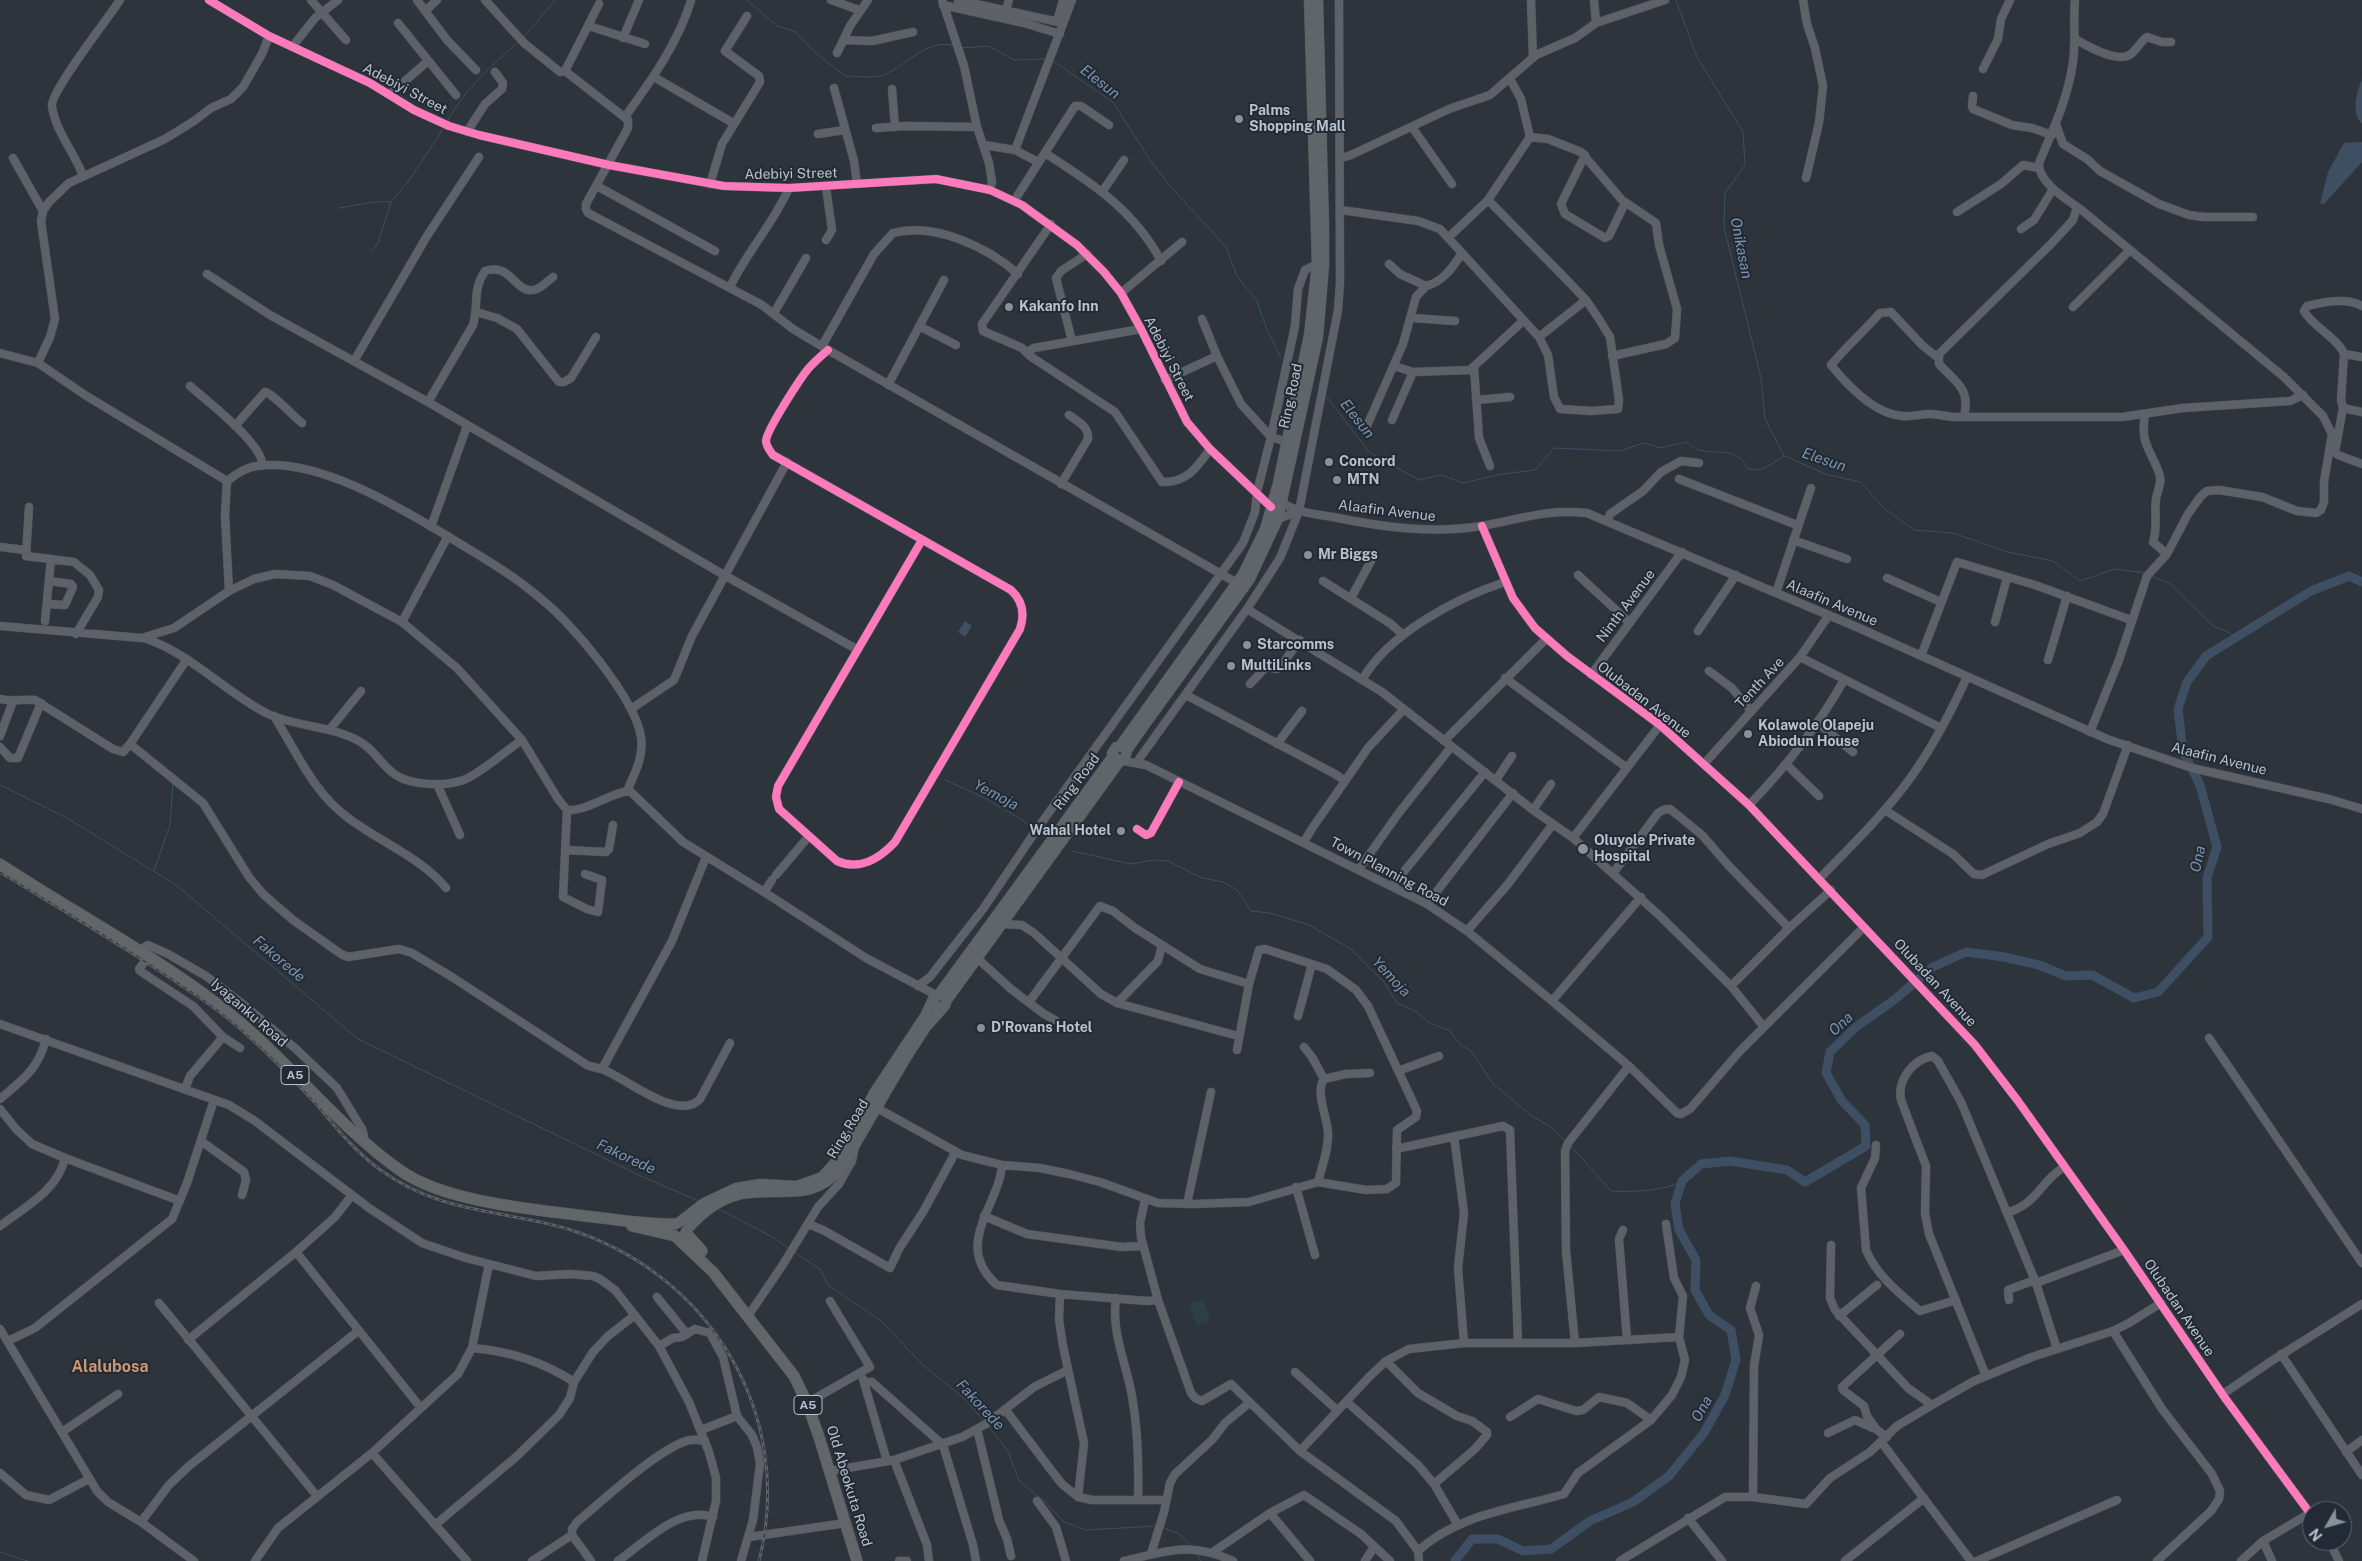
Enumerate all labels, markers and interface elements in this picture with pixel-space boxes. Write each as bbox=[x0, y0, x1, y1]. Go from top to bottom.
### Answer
street label: Adebiyi Street bbox=[360, 60, 450, 118]
water label: Elesun bbox=[1077, 61, 1123, 103]
place label: Palms Shopping Mall bbox=[1249, 103, 1346, 136]
marker: Palms Shopping Mall bbox=[1233, 113, 1245, 125]
street label: Adebiyi Street bbox=[744, 165, 838, 183]
water label: Onikasan bbox=[1726, 216, 1756, 280]
place label: Kakanfo Inn bbox=[1019, 299, 1098, 315]
marker: Kakanfo Inn bbox=[1003, 301, 1015, 313]
street label: Adebiyi Street bbox=[1140, 314, 1198, 404]
street label: Ring Road bbox=[1276, 362, 1306, 430]
water label: Elesun bbox=[1336, 396, 1378, 442]
water label: Elesun bbox=[1800, 444, 1848, 476]
place label: Concord bbox=[1339, 454, 1395, 470]
marker: Concord bbox=[1323, 456, 1335, 468]
place label: MTN bbox=[1347, 472, 1379, 488]
marker: MTN bbox=[1331, 474, 1343, 486]
street label: Alaafin Avenue bbox=[1337, 497, 1437, 525]
place label: Mr Biggs bbox=[1318, 547, 1378, 563]
marker: Mr Biggs bbox=[1302, 549, 1314, 561]
street label: Ninth Avenue bbox=[1593, 566, 1659, 646]
street label: Alaafin Avenue bbox=[1784, 576, 1880, 630]
place label: Starcomms bbox=[1257, 637, 1334, 653]
marker: Starcomms bbox=[1241, 639, 1253, 651]
street label: Tenth Ave bbox=[1732, 654, 1788, 712]
place label: MultiLinks bbox=[1241, 658, 1311, 674]
street label: Olubadan Avenue bbox=[1594, 658, 1694, 742]
marker: MultiLinks bbox=[1225, 660, 1237, 672]
place label: Kolawole Olapeju Abiodun House bbox=[1758, 718, 1874, 750]
marker: Kolawole Olapeju Abiodun House bbox=[1742, 728, 1754, 740]
street label: Alaafin Avenue bbox=[2169, 739, 2269, 779]
street label: Ring Road bbox=[1050, 750, 1104, 814]
water label: Yemoja bbox=[970, 776, 1022, 814]
place label: Wahal Hotel bbox=[1030, 823, 1111, 839]
marker: Wahal Hotel bbox=[1115, 825, 1127, 837]
place label: Oluyole Private Hospital bbox=[1594, 833, 1695, 866]
street label: Town Planning Road bbox=[1327, 834, 1451, 910]
marker: Oluyole Private Hospital bbox=[1576, 842, 1590, 856]
water label: Ona bbox=[2186, 844, 2210, 874]
water label: Fakorede bbox=[249, 932, 309, 986]
street label: Olubadan Avenue bbox=[1890, 936, 1980, 1030]
water label: Yemoja bbox=[1368, 953, 1414, 1001]
street label: Iyaganku Road bbox=[207, 975, 291, 1051]
water label: Ona bbox=[1825, 1008, 1857, 1040]
place label: D'Rovans Hotel bbox=[991, 1020, 1092, 1036]
marker: D'Rovans Hotel bbox=[975, 1022, 987, 1034]
road number: A5 bbox=[281, 1066, 309, 1084]
street label: Ring Road bbox=[824, 1096, 872, 1162]
water label: Fakorede bbox=[594, 1136, 658, 1178]
street label: Olubadan Avenue bbox=[2140, 1256, 2218, 1360]
district label: Alalubosa bbox=[71, 1357, 149, 1377]
water label: Fakorede bbox=[952, 1376, 1008, 1434]
water label: Ona bbox=[1688, 1393, 1716, 1425]
road number: A5 bbox=[794, 1396, 822, 1414]
street label: Old Abeokuta Road bbox=[823, 1424, 875, 1548]
north arrow bbox=[2302, 1501, 2352, 1551]
text: N bbox=[2306, 1525, 2326, 1544]

